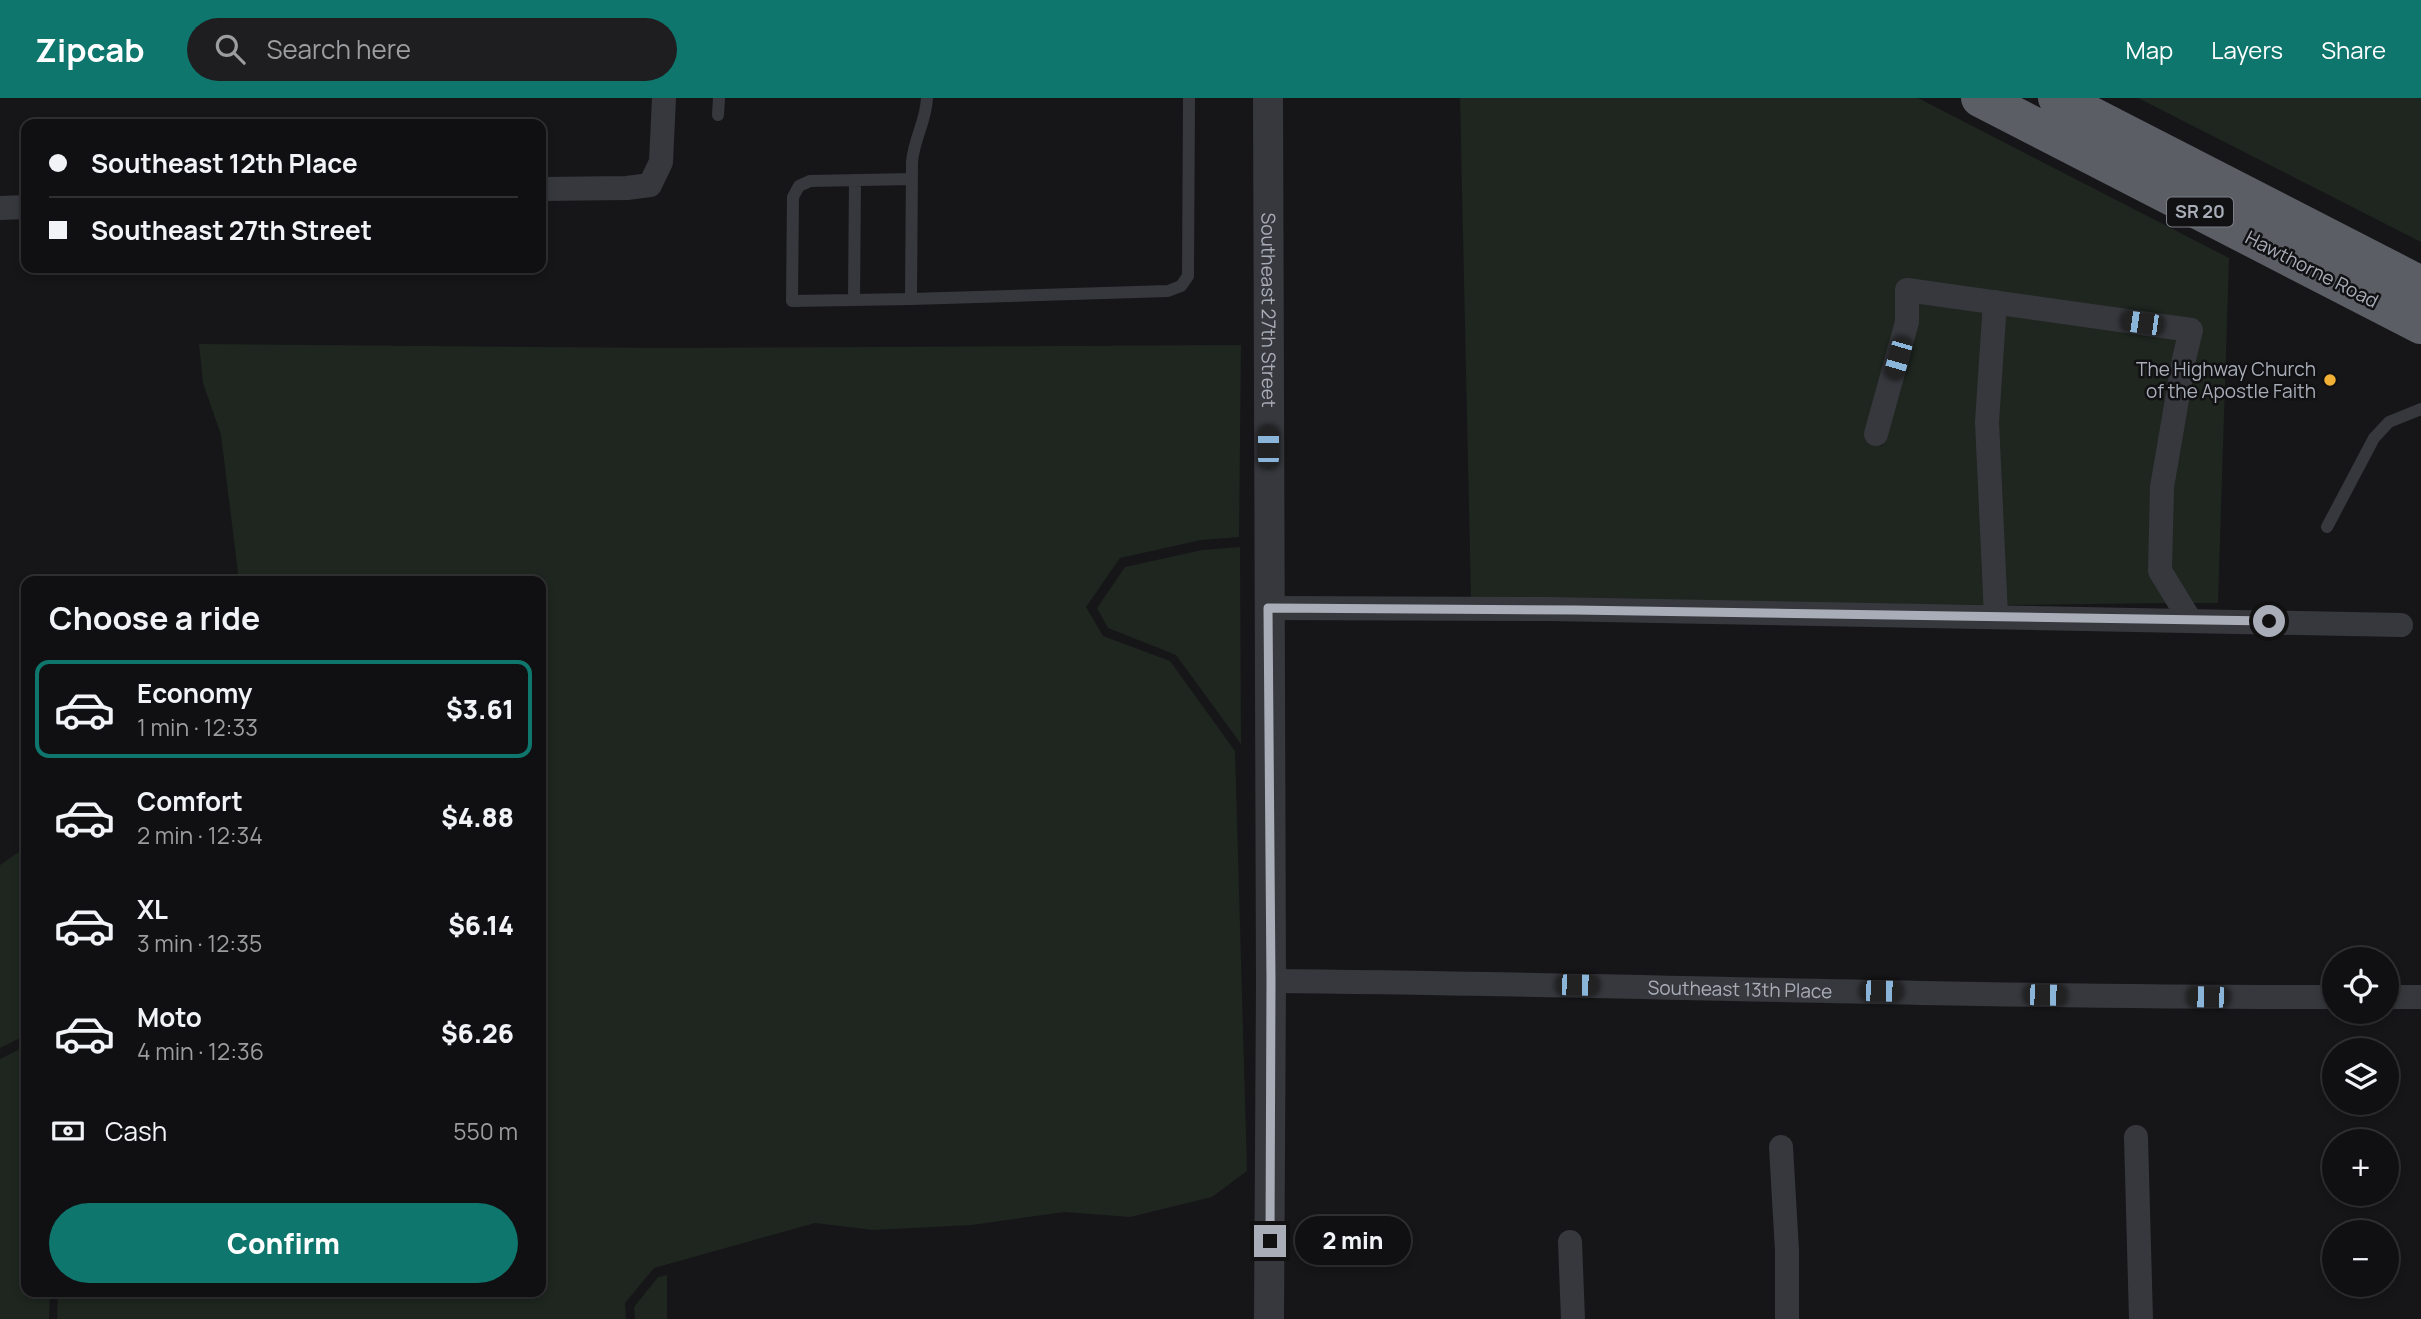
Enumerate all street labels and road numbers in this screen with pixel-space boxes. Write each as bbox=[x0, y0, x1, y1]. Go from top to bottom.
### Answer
road number: SR 20 bbox=[2167, 198, 2233, 226]
street label: Southeast 27th Street bbox=[1255, 212, 1282, 408]
street label: Hawthorne Road bbox=[2241, 224, 2383, 314]
street label: Southeast 13th Place bbox=[1647, 974, 1832, 1004]

